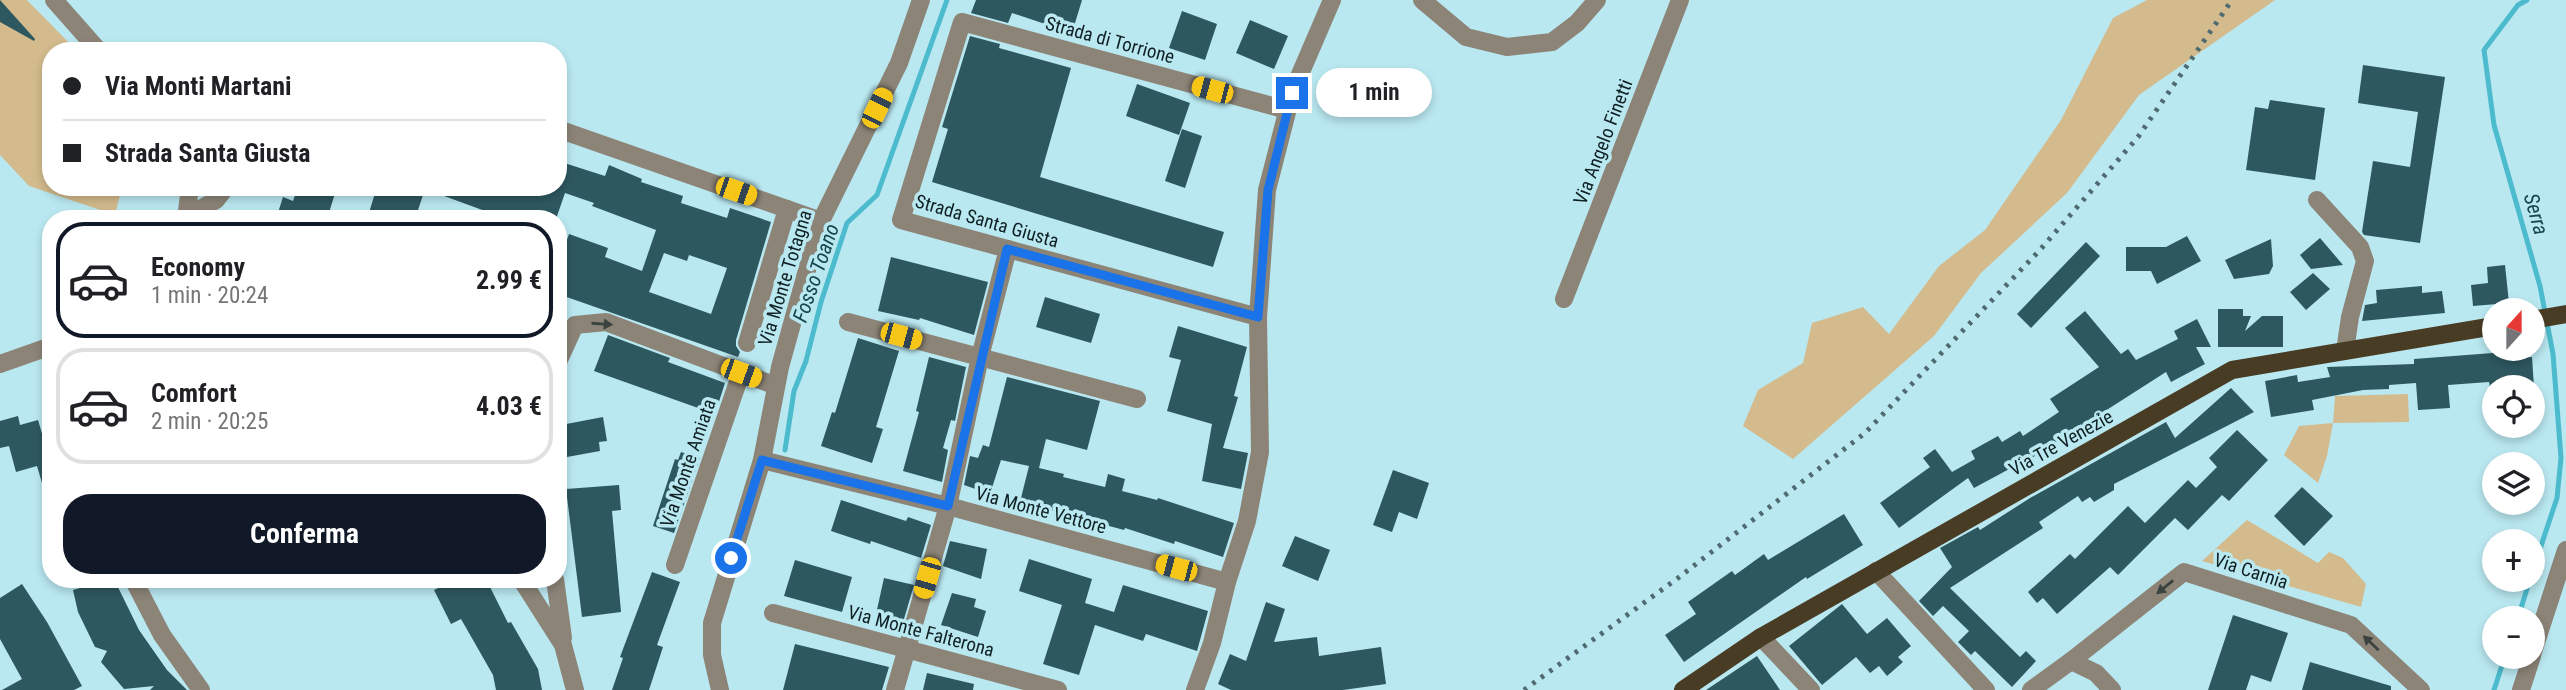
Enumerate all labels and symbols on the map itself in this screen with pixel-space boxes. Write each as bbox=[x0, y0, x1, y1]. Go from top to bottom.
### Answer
street label: Strada di Torrione bbox=[1043, 12, 1177, 68]
callout: 1 min bbox=[1316, 68, 1432, 118]
car bbox=[1189, 74, 1236, 106]
street label: Via Angelo Finetti bbox=[1569, 76, 1637, 208]
route end bbox=[1276, 77, 1308, 109]
car bbox=[859, 85, 896, 131]
car bbox=[713, 174, 760, 208]
street label: Strada Santa Giusta bbox=[913, 190, 1061, 252]
water label: Serra bbox=[2519, 191, 2553, 237]
street label: Via Monte Totagna bbox=[753, 207, 817, 349]
water label: Fosso Toano bbox=[788, 221, 844, 325]
north arrow bbox=[2482, 298, 2544, 360]
one-way arrow bbox=[591, 319, 613, 330]
car bbox=[878, 320, 925, 352]
car bbox=[718, 356, 765, 390]
street label: Via Monte Amiata bbox=[655, 396, 721, 530]
street label: Via Tre Venezie bbox=[2005, 405, 2117, 481]
street label: Via Monte Vettore bbox=[973, 481, 1109, 539]
route start bbox=[715, 542, 747, 574]
street label: Via Carnia bbox=[2211, 548, 2291, 594]
car bbox=[1153, 552, 1200, 584]
car bbox=[912, 555, 943, 601]
one-way arrow bbox=[2156, 579, 2174, 594]
street label: Via Monte Falterona bbox=[845, 600, 997, 662]
one-way arrow bbox=[2363, 636, 2380, 652]

